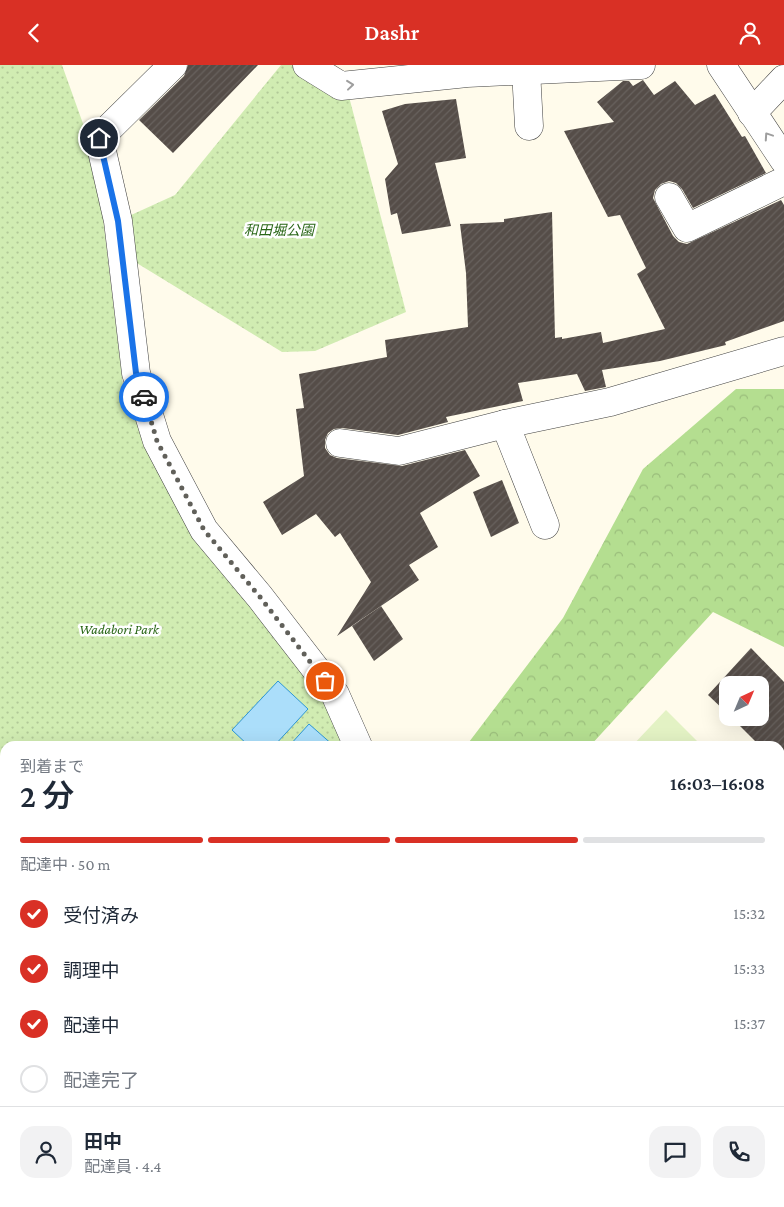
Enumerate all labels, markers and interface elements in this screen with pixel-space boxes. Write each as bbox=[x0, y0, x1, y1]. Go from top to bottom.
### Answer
icon: back bbox=[20, 19, 48, 47]
icon: person bbox=[736, 19, 764, 47]
text: Dashr bbox=[365, 20, 420, 45]
one-way arrow bbox=[346, 80, 354, 91]
pin bbox=[78, 117, 120, 159]
icon: home bbox=[85, 124, 113, 152]
one-way arrow bbox=[765, 133, 774, 142]
park label: 和田堀公園 bbox=[244, 222, 316, 238]
courier bbox=[119, 372, 169, 422]
icon: car bbox=[130, 383, 158, 411]
park label: Wadabori Park bbox=[79, 621, 160, 637]
pin bbox=[304, 660, 346, 702]
icon: bag bbox=[311, 667, 339, 695]
north arrow bbox=[719, 676, 769, 726]
map controls bbox=[719, 676, 769, 726]
text: 到着まで bbox=[20, 758, 84, 775]
text: 16:03–16:08 bbox=[670, 773, 765, 794]
text: 2 分 bbox=[20, 778, 74, 814]
text: 配達中 · 50 m bbox=[20, 856, 110, 873]
icon: check bbox=[20, 900, 48, 928]
text: 受付済み bbox=[63, 905, 139, 926]
text: 15:32 bbox=[733, 905, 765, 922]
icon: check bbox=[20, 955, 48, 983]
text: 調理中 bbox=[63, 960, 120, 981]
text: 15:33 bbox=[733, 960, 765, 977]
icon: check bbox=[20, 1010, 48, 1038]
text: 配達中 bbox=[63, 1015, 120, 1036]
text: 15:37 bbox=[734, 1015, 765, 1032]
text: 配達完了 bbox=[63, 1070, 139, 1091]
button: person bbox=[20, 1126, 72, 1178]
button: chat bbox=[649, 1126, 701, 1178]
button: phone bbox=[713, 1126, 765, 1178]
text: 田中 bbox=[84, 1131, 122, 1152]
text: 配達員 · 4.4 bbox=[84, 1158, 161, 1175]

